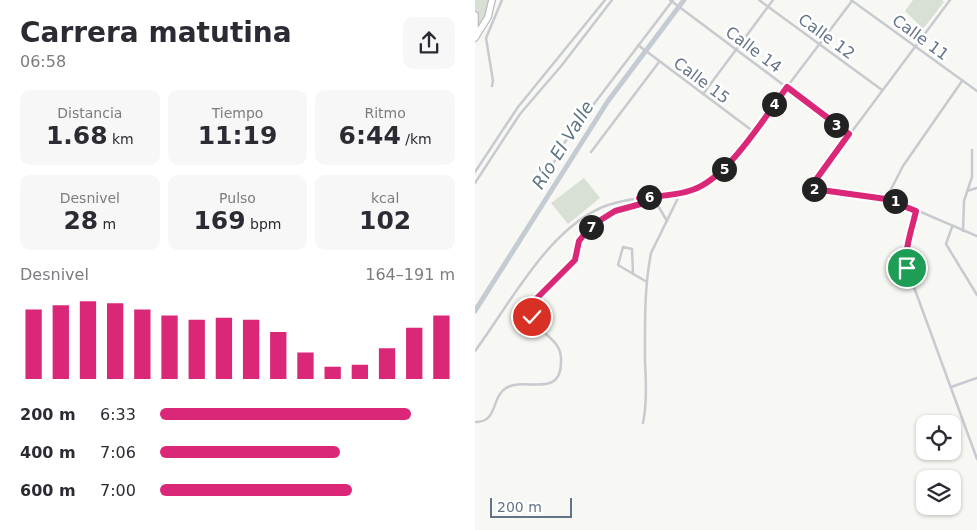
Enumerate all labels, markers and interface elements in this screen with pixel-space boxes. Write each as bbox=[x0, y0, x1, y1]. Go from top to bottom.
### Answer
street label: Calle 12 bbox=[795, 10, 859, 63]
street label: Calle 11 bbox=[889, 11, 953, 64]
text: Carrera matutina bbox=[20, 16, 292, 49]
button: share bbox=[403, 17, 455, 69]
street label: Calle 14 bbox=[722, 22, 785, 77]
text: 06:58 bbox=[20, 52, 66, 71]
street label: Calle 15 bbox=[670, 53, 733, 108]
pin: 4 bbox=[761, 92, 787, 116]
text: 4 bbox=[770, 96, 779, 112]
water label: Río El Valle bbox=[527, 97, 598, 193]
text: Distancia bbox=[57, 105, 122, 121]
text: Tiempo bbox=[212, 105, 263, 121]
text: Ritmo bbox=[365, 105, 406, 121]
pin: 3 bbox=[823, 112, 849, 138]
text: 3 bbox=[832, 117, 841, 133]
text: 1.68 bbox=[46, 121, 108, 150]
text: 11:19 bbox=[198, 121, 277, 150]
text: 6:44 bbox=[339, 121, 401, 150]
text: km bbox=[108, 131, 134, 147]
text: /km bbox=[401, 131, 432, 147]
pin: 5 bbox=[711, 156, 737, 182]
text: 5 bbox=[720, 161, 729, 177]
pin: 2 bbox=[801, 176, 827, 202]
text: 2 bbox=[810, 181, 819, 197]
pin: 6 bbox=[637, 184, 661, 210]
pin: 1 bbox=[883, 188, 907, 214]
text: 6 bbox=[645, 189, 654, 205]
text: Desnivel bbox=[60, 190, 120, 206]
text: Pulso bbox=[219, 190, 256, 206]
text: kcal bbox=[371, 190, 399, 206]
text: 1 bbox=[891, 193, 900, 209]
text: 28 bbox=[63, 206, 98, 235]
text: 169 bbox=[193, 206, 246, 235]
text: 102 bbox=[359, 206, 411, 235]
pin: 7 bbox=[579, 214, 603, 240]
text: m bbox=[98, 216, 116, 232]
text: bpm bbox=[246, 216, 282, 232]
text: 7 bbox=[587, 219, 596, 235]
pin bbox=[886, 247, 928, 289]
icon: arrive bbox=[893, 254, 921, 282]
text: Desnivel bbox=[20, 265, 89, 284]
text: 164–191 m bbox=[365, 265, 455, 284]
pin bbox=[511, 296, 553, 338]
icon: check bbox=[518, 303, 546, 331]
text: 200 m bbox=[20, 405, 76, 424]
text: 6:33 bbox=[100, 405, 136, 424]
map controls bbox=[916, 415, 961, 515]
button: locate bbox=[916, 415, 961, 460]
text: 400 m bbox=[20, 443, 76, 462]
text: 7:06 bbox=[100, 443, 136, 462]
button: layers bbox=[916, 470, 961, 515]
text: 600 m bbox=[20, 481, 76, 500]
text: 7:00 bbox=[100, 481, 136, 500]
scale bar bbox=[490, 495, 573, 518]
text: 200 m bbox=[497, 499, 542, 515]

